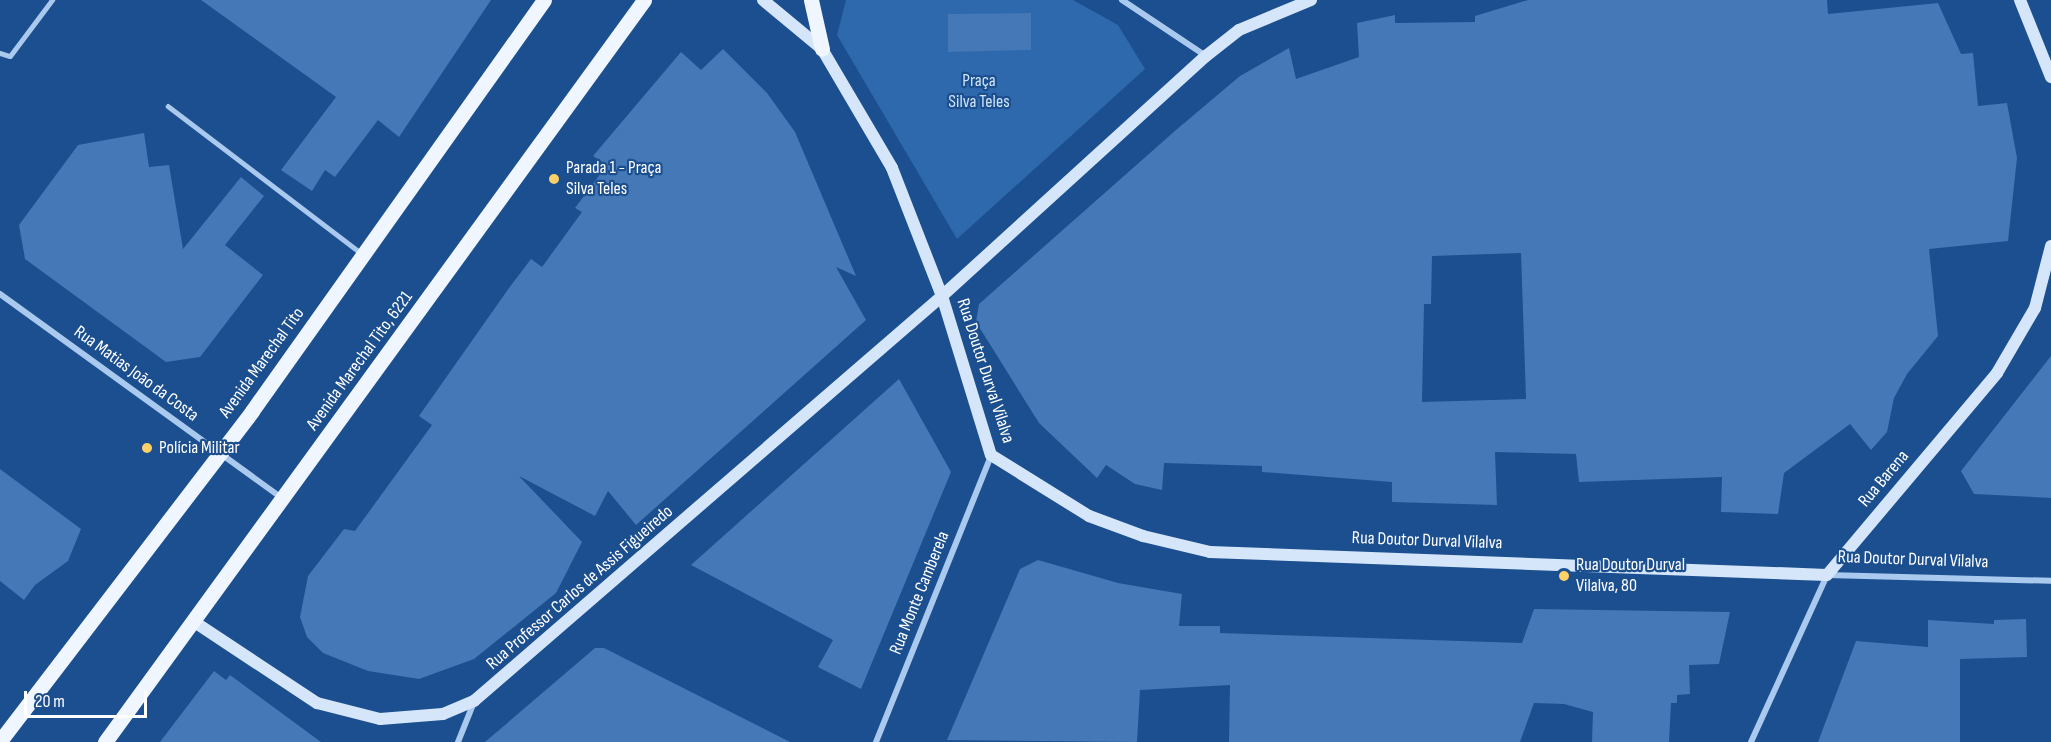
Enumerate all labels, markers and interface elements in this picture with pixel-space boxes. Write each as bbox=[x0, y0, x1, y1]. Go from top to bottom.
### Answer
park label: Praça Silva Teles bbox=[948, 71, 1010, 113]
place label: Parada 1 - Praça Silva Teles bbox=[566, 158, 661, 201]
marker: Parada 1 - Praça Silva Teles bbox=[547, 172, 561, 186]
street label: Avenida Marechal Tito, 6221 bbox=[302, 287, 418, 435]
street label: Rua Doutor Durval Vilalva bbox=[951, 296, 1019, 446]
street label: Avenida Marechal Tito bbox=[215, 304, 309, 422]
street label: Rua Matias João da Costa bbox=[69, 322, 203, 426]
place label: Polícia Militar bbox=[159, 437, 240, 459]
marker: Polícia Militar bbox=[140, 441, 154, 455]
street label: Rua Barena bbox=[1854, 446, 1914, 512]
street label: Rua Professor Carlos de Assis Figueiredo bbox=[482, 501, 678, 675]
street label: Rua Monte Camberela bbox=[885, 528, 955, 658]
street label: Rua Doutor Durval Vilalva bbox=[1351, 528, 1503, 554]
street label: Rua Doutor Durval Vilalva bbox=[1837, 547, 1989, 573]
place label: Rua Doutor Durval Vilalva, 80 bbox=[1576, 555, 1685, 598]
marker: Rua Doutor Durval Vilalva, 80 bbox=[1557, 569, 1571, 583]
scale bar bbox=[27, 679, 150, 717]
text: 20 m bbox=[35, 691, 65, 712]

